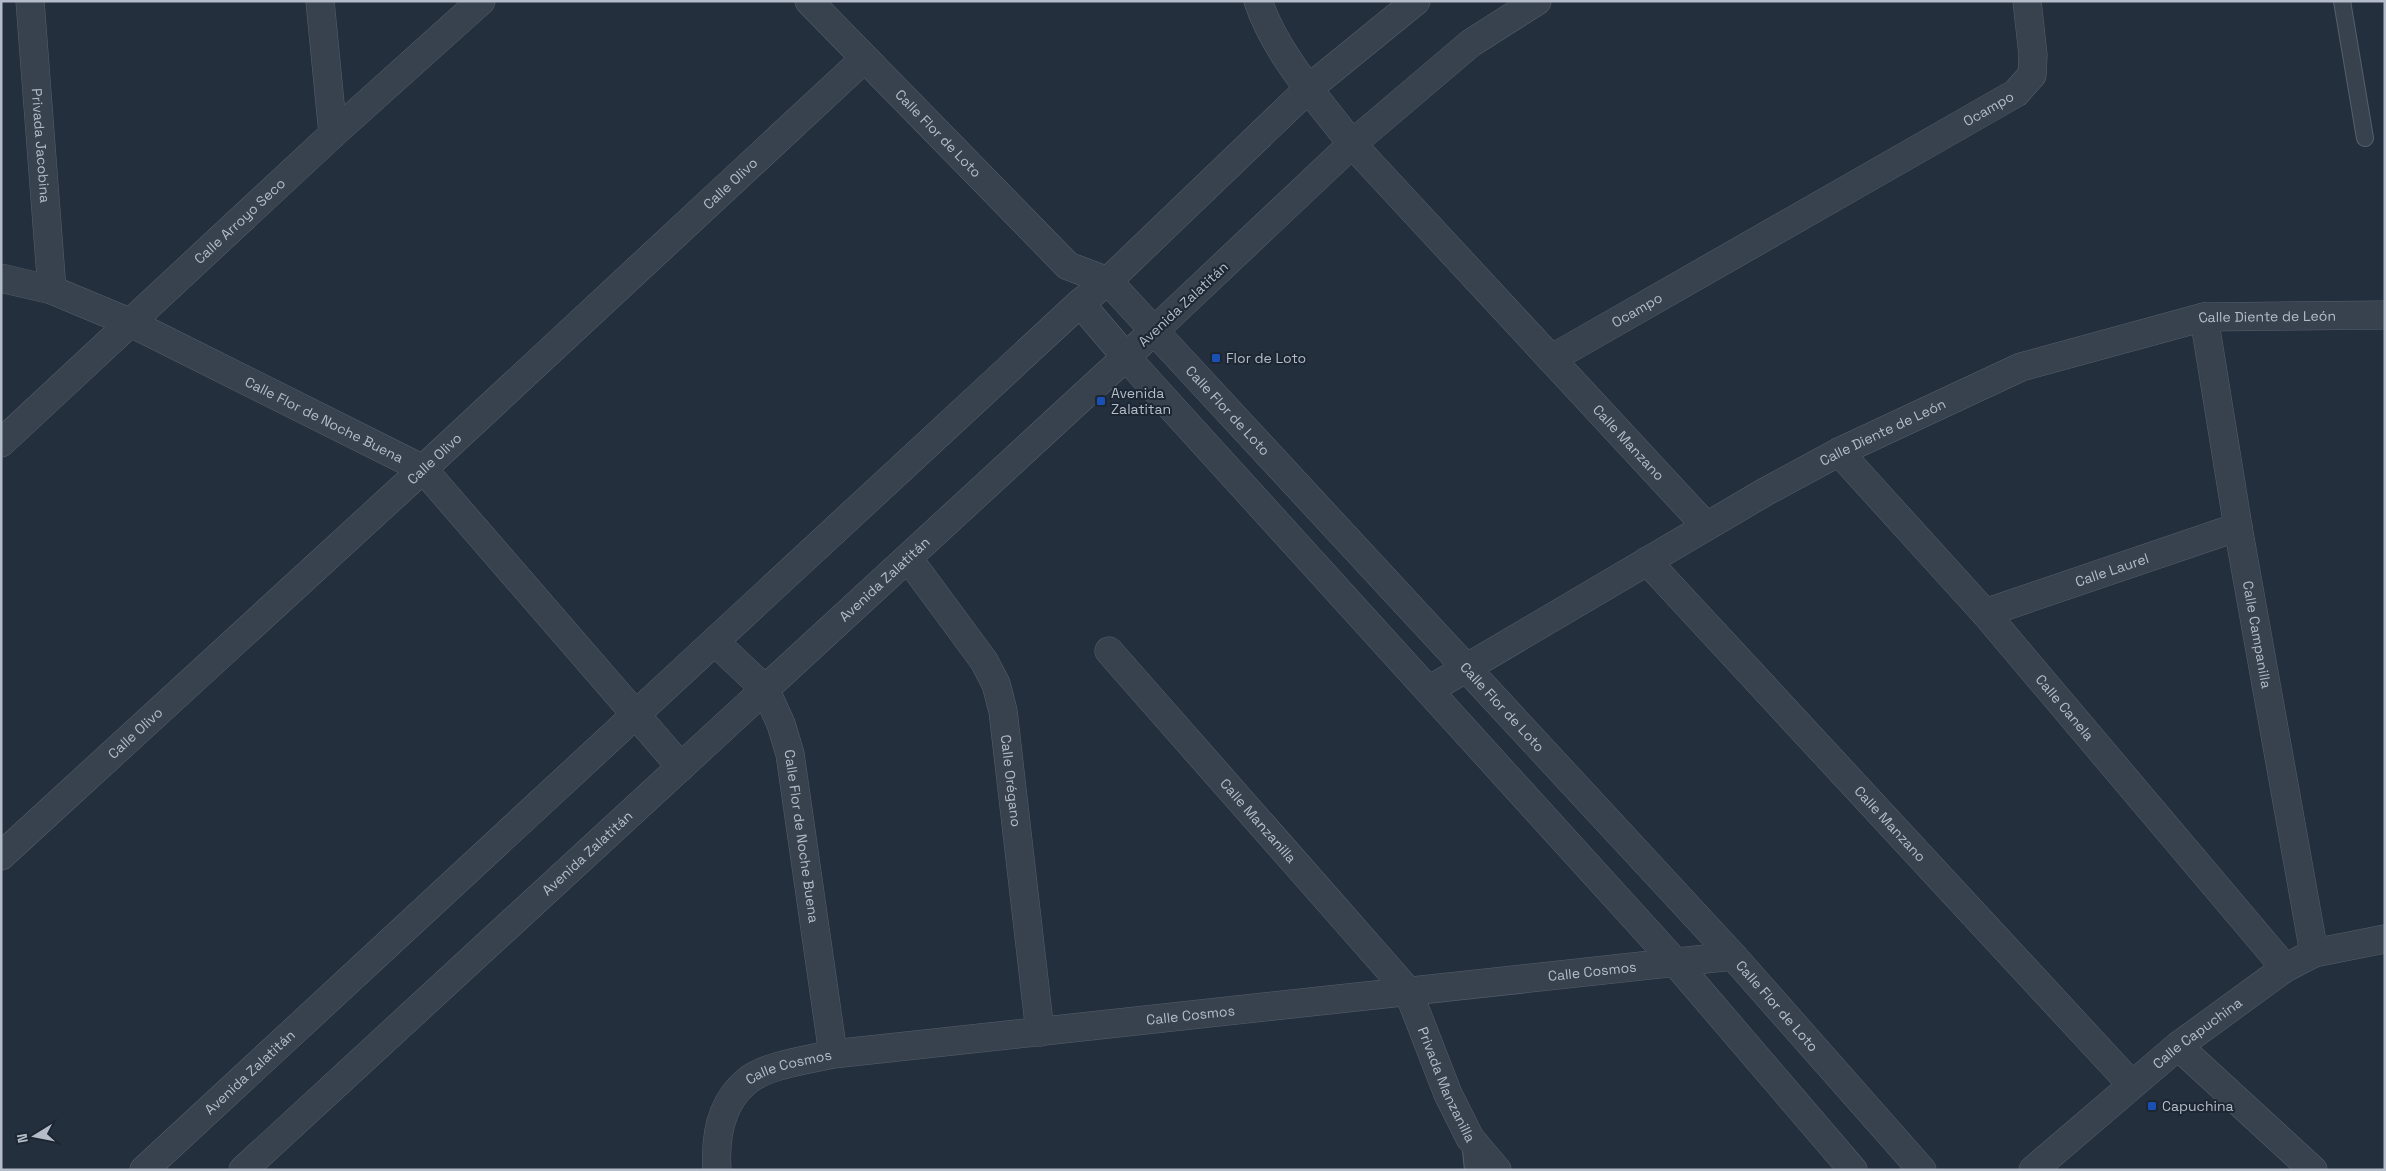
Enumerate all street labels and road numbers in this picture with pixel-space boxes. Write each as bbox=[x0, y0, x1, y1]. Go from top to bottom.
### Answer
street label: Calle Flor de Loto bbox=[891, 85, 985, 181]
street label: Ocampo bbox=[1960, 87, 2017, 130]
street label: Privada Jacobina bbox=[28, 88, 54, 204]
street label: Calle Olivo bbox=[699, 154, 761, 213]
street label: Calle Arroyo Seco bbox=[190, 174, 289, 268]
street label: Avenida Zalatitán bbox=[1134, 258, 1232, 350]
street label: Ocampo bbox=[1608, 288, 1666, 331]
street label: Calle Diente de León bbox=[2196, 307, 2336, 327]
street label: Calle Flor de Loto bbox=[1182, 362, 1274, 459]
street label: Calle Flor de Noche Buena bbox=[242, 372, 406, 467]
street label: Calle Diente de León bbox=[1816, 394, 1948, 470]
street label: Calle Manzano bbox=[1589, 401, 1668, 484]
street label: Calle Olivo bbox=[403, 429, 465, 488]
street label: Avenida Zalatitán bbox=[835, 533, 934, 625]
street label: Calle Laurel bbox=[2073, 549, 2151, 591]
street label: Calle Campanilla bbox=[2239, 579, 2276, 690]
street label: Calle Flor de Loto bbox=[1456, 658, 1548, 756]
street label: Calle Canela bbox=[2032, 671, 2098, 744]
street label: Calle Olivo bbox=[104, 703, 166, 763]
street label: Calle Orégano bbox=[997, 734, 1025, 828]
street label: Calle Flor de Noche Buena bbox=[780, 748, 823, 924]
street label: Calle Manzanilla bbox=[1216, 775, 1300, 867]
street label: Calle Manzano bbox=[1851, 782, 1930, 866]
street label: Avenida Zalatitán bbox=[538, 807, 636, 899]
street label: Calle Flor de Loto bbox=[1732, 956, 1822, 1055]
street label: Calle Cosmos bbox=[1547, 958, 1637, 985]
street label: Calle Capuchina bbox=[2149, 993, 2246, 1073]
street label: Calle Cosmos bbox=[1145, 1001, 1236, 1029]
street label: Privada Manzanilla bbox=[1414, 1024, 1480, 1145]
street label: Avenida Zalatitán bbox=[201, 1026, 299, 1119]
street label: Calle Cosmos bbox=[742, 1046, 833, 1088]

